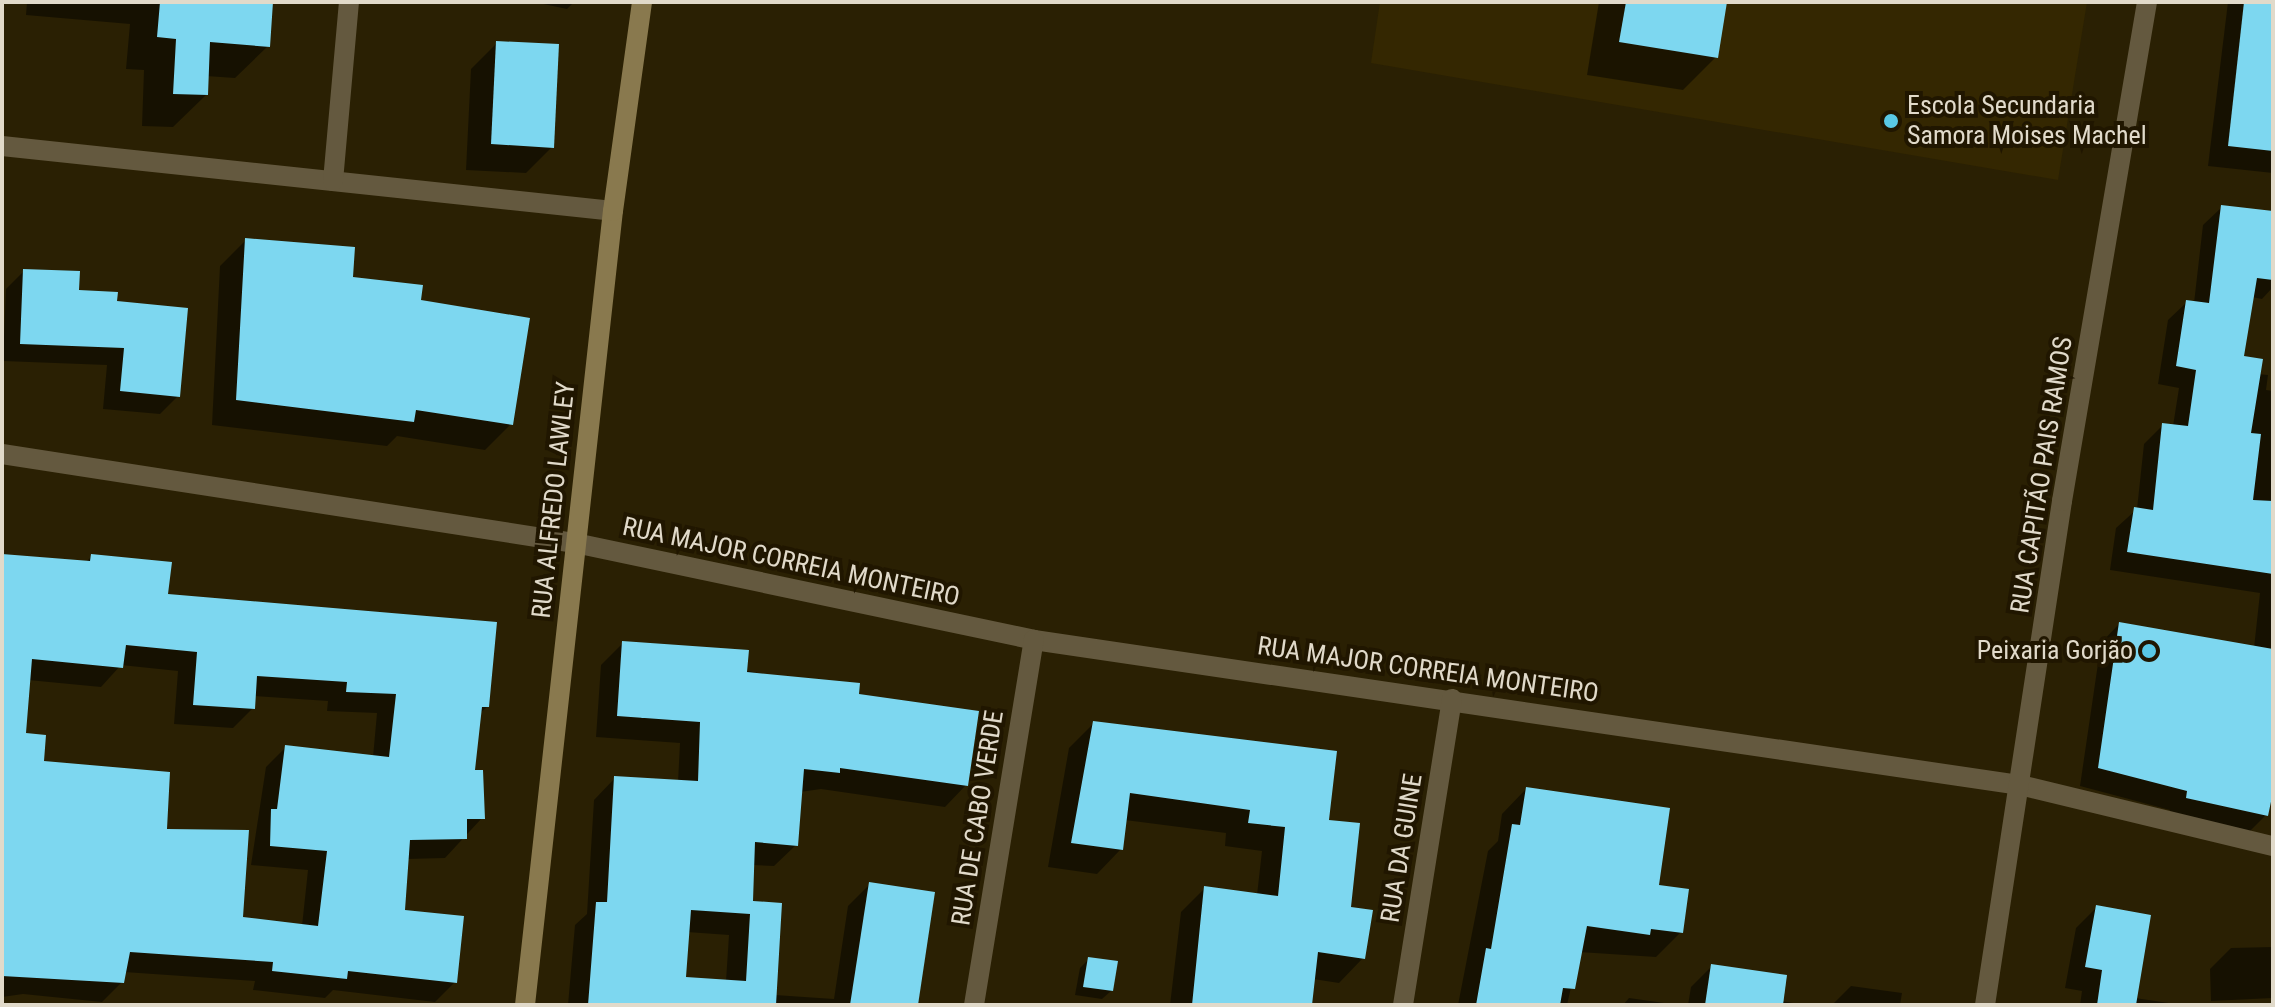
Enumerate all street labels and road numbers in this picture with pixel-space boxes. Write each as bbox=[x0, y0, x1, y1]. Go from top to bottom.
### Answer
street label: RUA CAPITÃO PAIS RAMOS bbox=[2005, 335, 2079, 615]
street label: RUA ALFREDO LAWLEY bbox=[526, 380, 582, 620]
street label: RUA MAJOR CORREIA MONTEIRO bbox=[620, 511, 962, 613]
street label: RUA MAJOR CORREIA MONTEIRO bbox=[1256, 631, 1600, 709]
street label: RUA DE CABO VERDE bbox=[946, 708, 1010, 928]
street label: RUA DA GUINE bbox=[1375, 771, 1429, 925]

